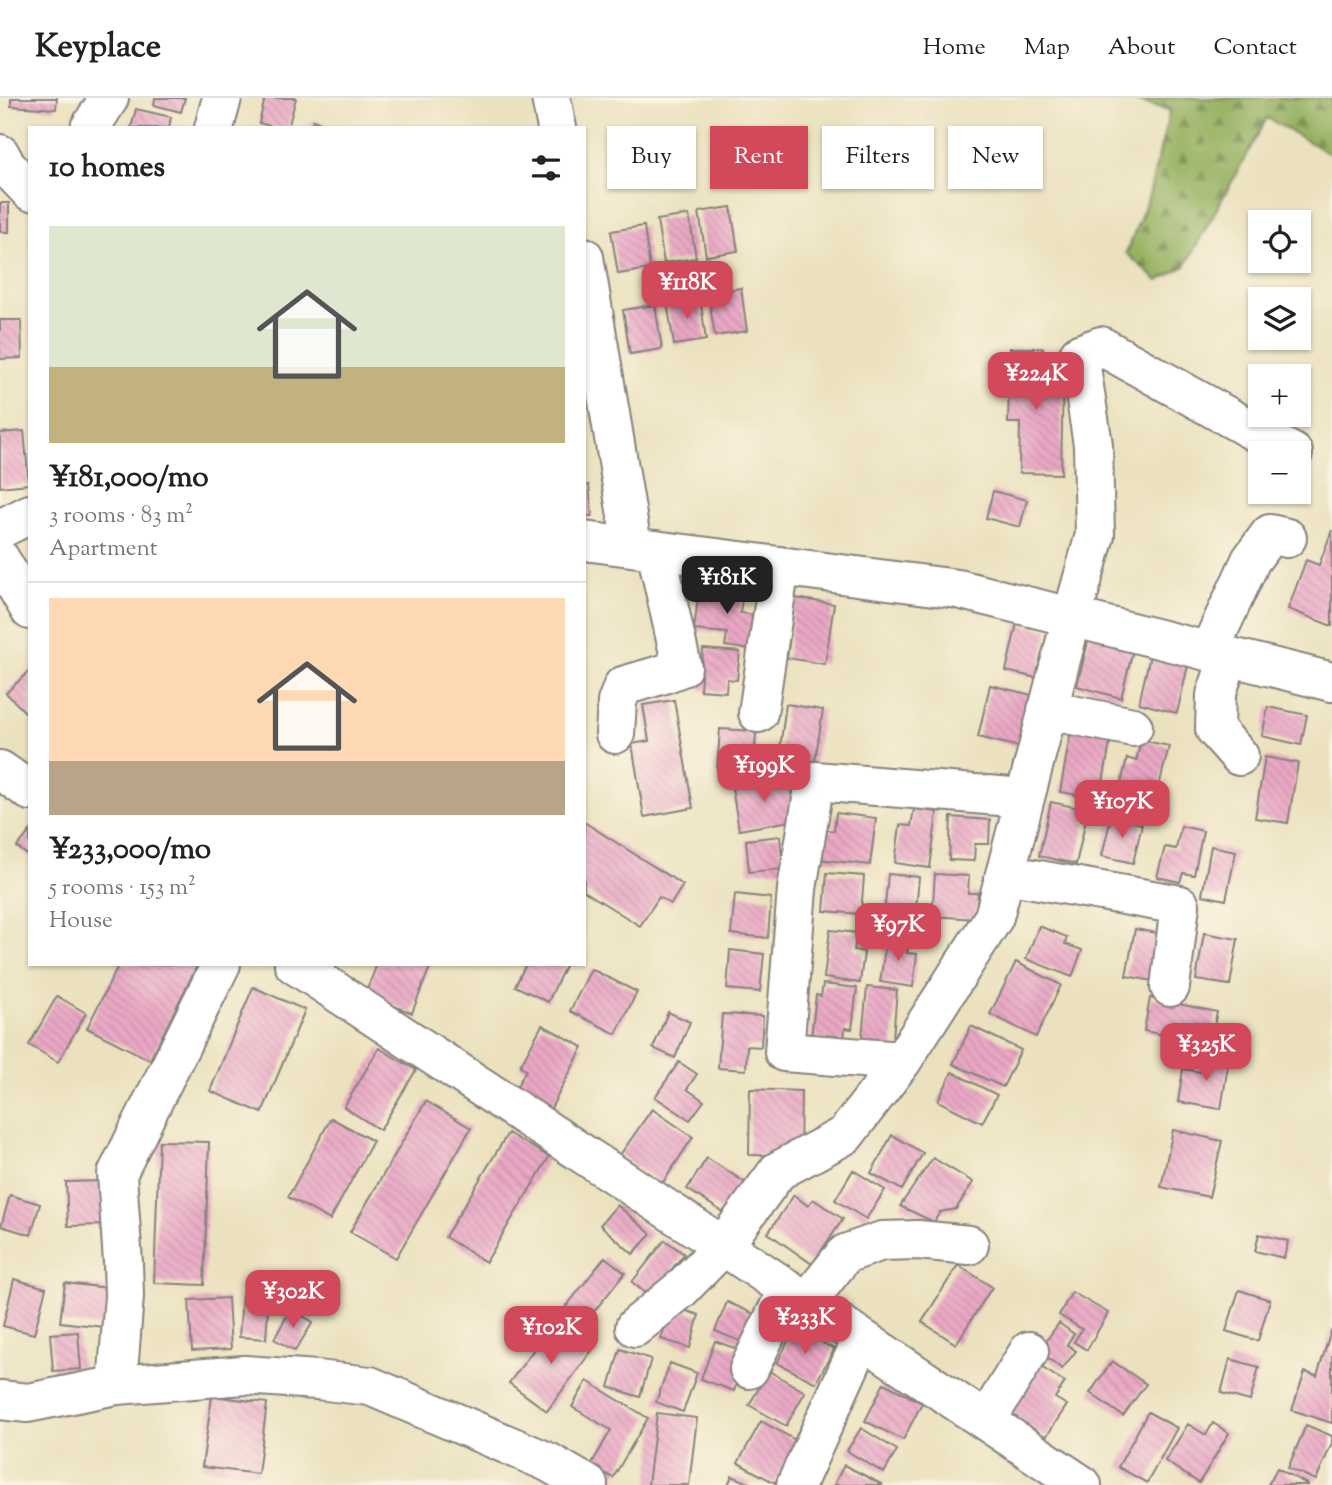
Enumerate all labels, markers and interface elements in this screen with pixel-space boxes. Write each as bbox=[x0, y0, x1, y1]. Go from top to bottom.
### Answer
text: Keyplace bbox=[35, 24, 161, 72]
text: Home bbox=[923, 31, 986, 65]
text: Map bbox=[1024, 31, 1070, 65]
text: About bbox=[1108, 31, 1175, 65]
text: Contact bbox=[1213, 31, 1297, 65]
chip: Buy bbox=[607, 126, 696, 189]
chip: Rent bbox=[710, 126, 808, 189]
chip: Filters bbox=[822, 126, 934, 189]
chip: New bbox=[948, 126, 1043, 189]
text: 10 homes bbox=[49, 147, 165, 190]
icon: filters bbox=[527, 149, 565, 187]
map controls bbox=[1248, 210, 1311, 504]
button: locate bbox=[1248, 210, 1311, 273]
pin: ¥118K bbox=[638, 262, 736, 321]
text: ¥118K bbox=[658, 267, 716, 300]
icon: home bbox=[244, 271, 370, 397]
button: layers bbox=[1248, 287, 1311, 350]
pin: ¥224K bbox=[987, 352, 1085, 412]
text: ¥224K bbox=[1004, 358, 1068, 391]
button: + bbox=[1248, 364, 1311, 427]
button: − bbox=[1248, 441, 1311, 504]
text: ¥181,000/mo bbox=[49, 457, 209, 500]
text: 3 rooms · 83 m² bbox=[49, 500, 193, 533]
text: Apartment bbox=[49, 533, 158, 566]
pin: ¥181K bbox=[678, 556, 776, 616]
text: ¥181K bbox=[698, 562, 756, 595]
icon: home bbox=[244, 643, 370, 769]
pin: ¥199K bbox=[715, 744, 813, 804]
text: ¥199K bbox=[733, 750, 795, 783]
pin: ¥107K bbox=[1073, 780, 1171, 840]
text: ¥107K bbox=[1091, 786, 1153, 819]
text: ¥233,000/mo bbox=[49, 829, 211, 872]
text: 5 rooms · 153 m² bbox=[49, 872, 196, 905]
pin: ¥97K bbox=[857, 904, 939, 963]
text: House bbox=[49, 905, 113, 938]
text: ¥97K bbox=[871, 909, 925, 942]
pin: ¥325K bbox=[1157, 1024, 1255, 1083]
text: ¥325K bbox=[1176, 1029, 1236, 1062]
pin: ¥302K bbox=[244, 1270, 342, 1330]
text: ¥302K bbox=[261, 1276, 325, 1309]
pin: ¥233K bbox=[756, 1296, 854, 1356]
text: ¥233K bbox=[775, 1302, 835, 1335]
pin: ¥102K bbox=[502, 1306, 600, 1366]
text: ¥102K bbox=[520, 1312, 582, 1345]

